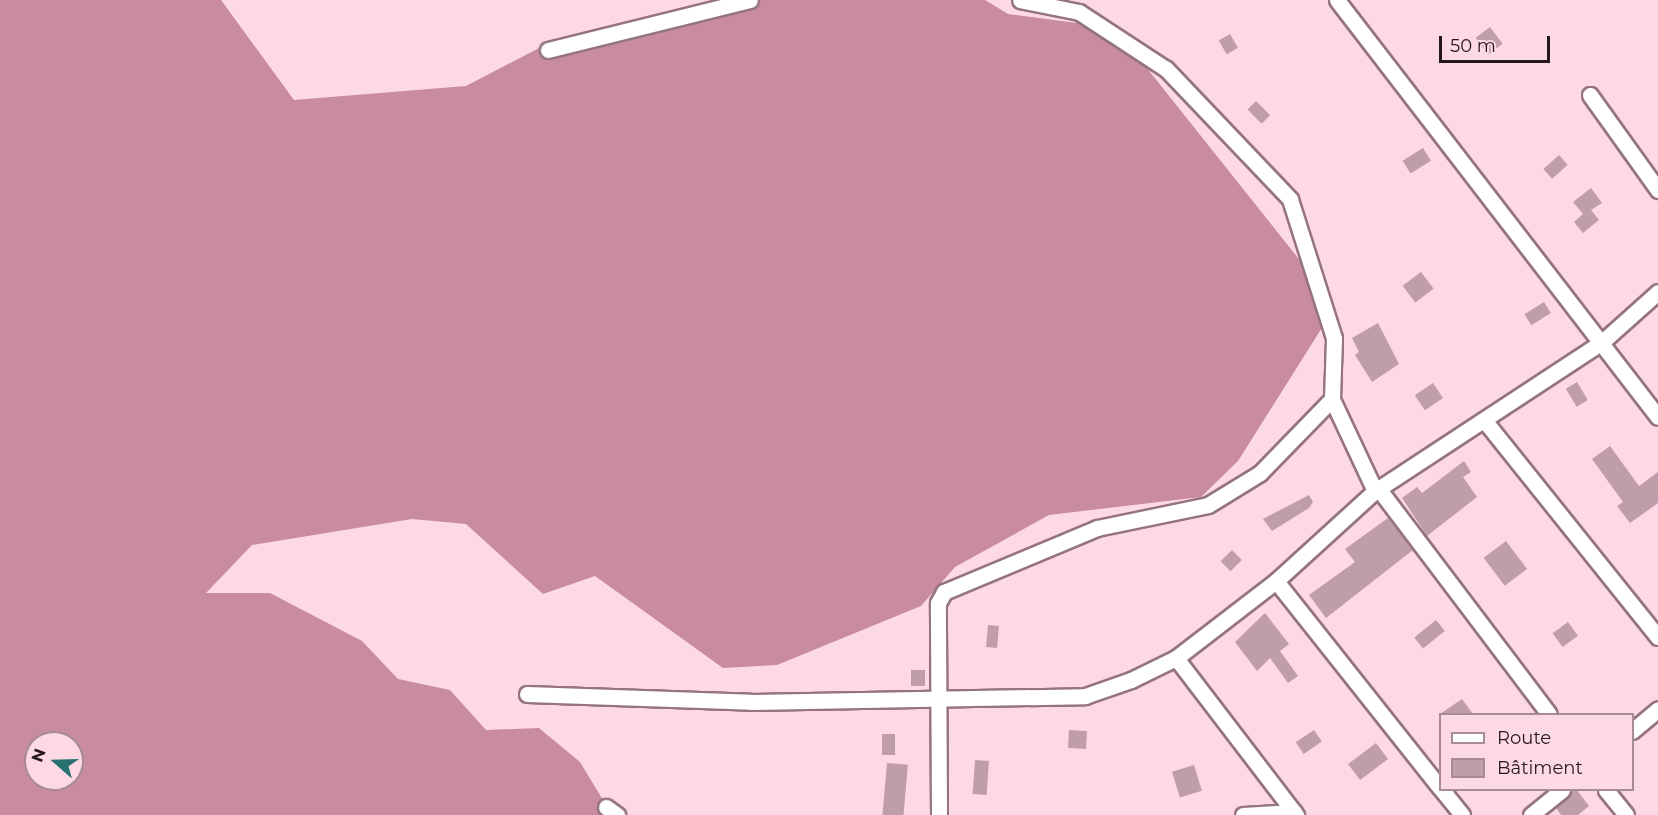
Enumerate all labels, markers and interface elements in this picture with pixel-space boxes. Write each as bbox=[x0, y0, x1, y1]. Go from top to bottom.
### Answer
scale bar bbox=[1442, 24, 1553, 62]
text: 50 m bbox=[1450, 35, 1496, 57]
legend bbox=[1439, 713, 1634, 791]
text: Route bbox=[1497, 727, 1551, 749]
north arrow bbox=[24, 731, 84, 791]
text: N bbox=[27, 746, 50, 765]
text: Bâtiment bbox=[1497, 757, 1583, 779]

